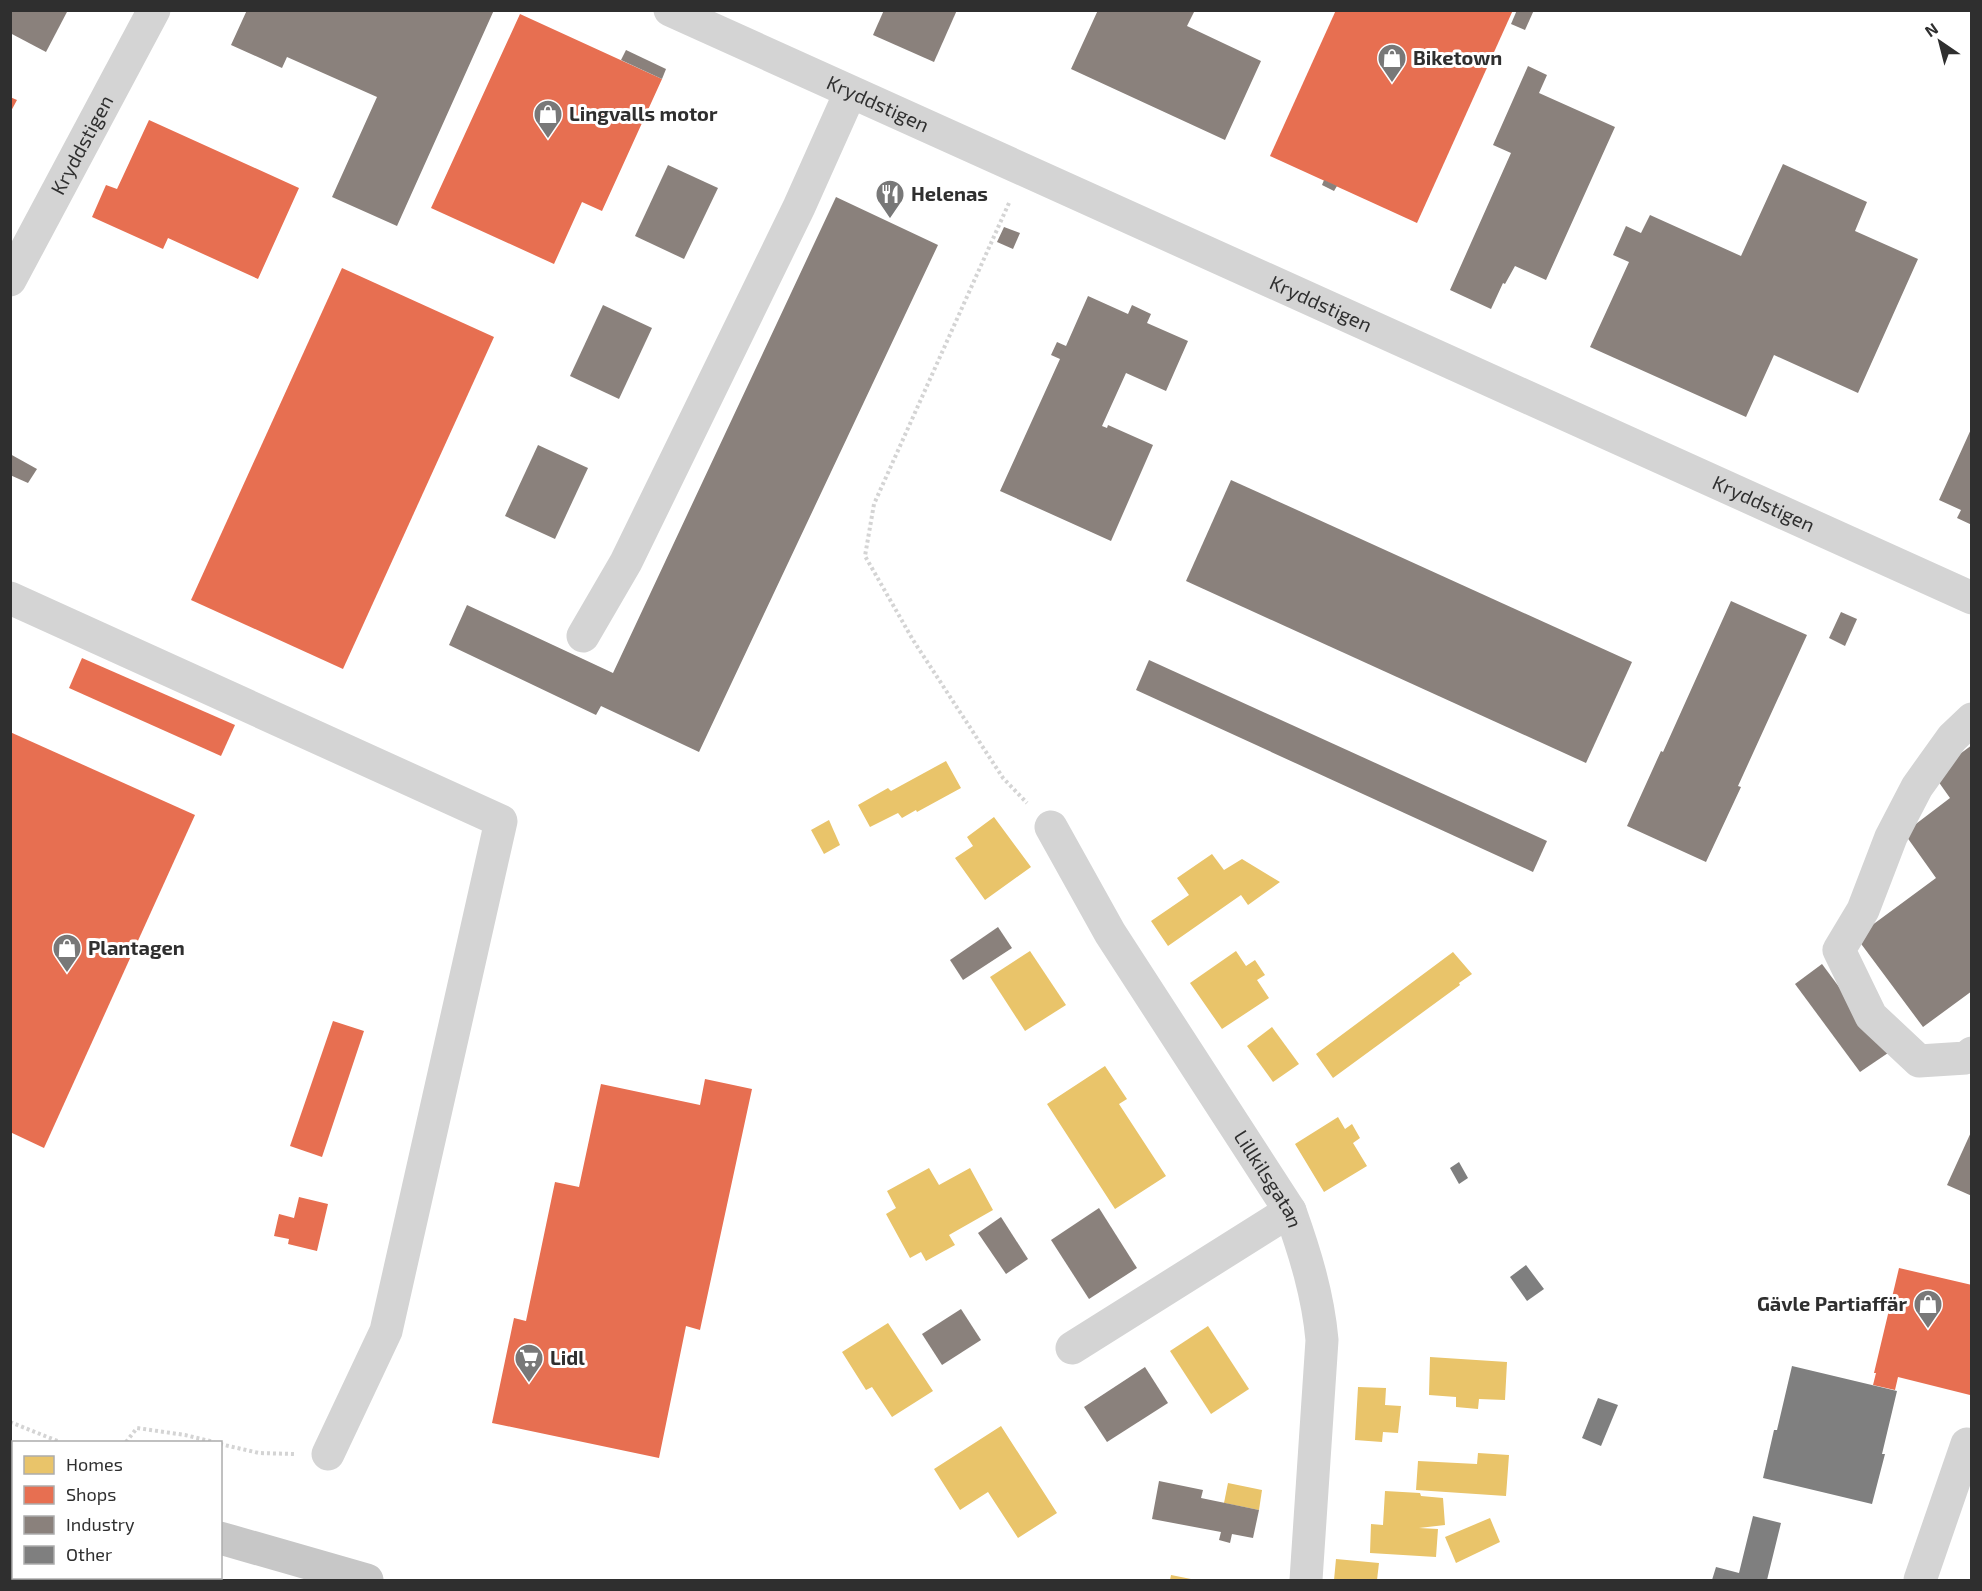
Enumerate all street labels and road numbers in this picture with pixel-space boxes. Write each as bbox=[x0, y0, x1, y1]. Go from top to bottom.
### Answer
street label: Kryddstigen bbox=[823, 69, 933, 136]
street label: Kryddstigen bbox=[45, 91, 117, 198]
street label: Kryddstigen bbox=[1266, 269, 1376, 336]
street label: Kryddstigen bbox=[1709, 470, 1819, 536]
street label: Lillkilsgatan bbox=[1230, 1125, 1308, 1231]

